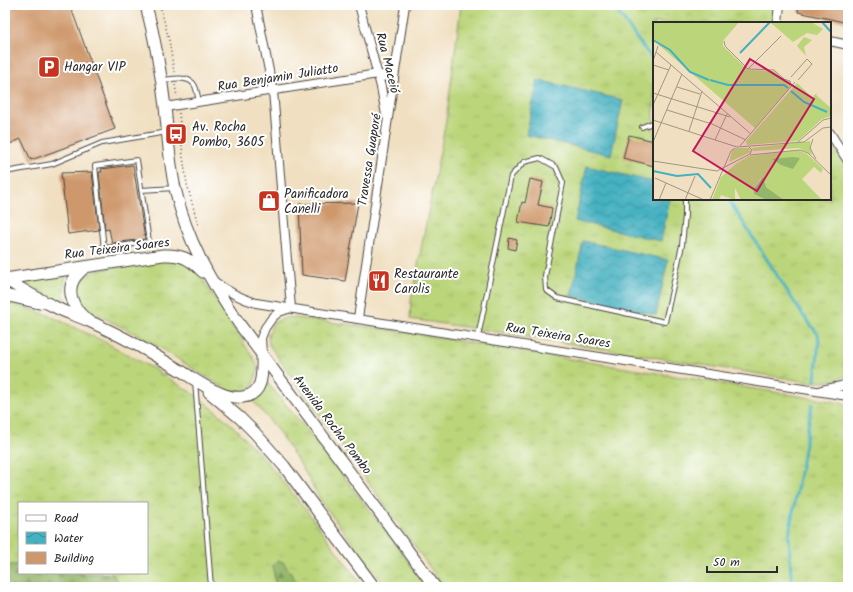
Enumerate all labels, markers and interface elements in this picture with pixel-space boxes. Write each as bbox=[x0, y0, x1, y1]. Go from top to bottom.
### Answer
inset map bbox=[653, 22, 831, 200]
street label: Rua Maceió bbox=[369, 30, 405, 97]
parking icon: Hangar VIP bbox=[36, 54, 62, 80]
place label: Hangar VIP bbox=[64, 57, 126, 78]
street label: Rua Benjamin Juliatto bbox=[216, 58, 340, 98]
street label: Travessa Guaporé bbox=[352, 111, 388, 208]
place label: Av. Rocha Pombo, 3605 bbox=[192, 117, 265, 153]
bus stop icon: Av. Rocha Pombo, 3605 bbox=[163, 121, 189, 147]
place label: Panificadora Canelli bbox=[284, 184, 349, 220]
shop icon: Panificadora Canelli bbox=[256, 188, 282, 214]
street label: Rua Teixeira Soares bbox=[63, 232, 171, 266]
place label: Restaurante Carolis bbox=[394, 264, 459, 300]
restaurant icon: Restaurante Carolis bbox=[366, 268, 392, 294]
street label: Rua Teixeira Soares bbox=[504, 317, 612, 355]
street label: Avenida Rocha Pombo bbox=[287, 371, 377, 480]
legend bbox=[18, 502, 148, 574]
text: Road bbox=[54, 509, 79, 528]
text: Water bbox=[54, 529, 84, 548]
scale bar bbox=[707, 548, 777, 574]
text: Building bbox=[54, 549, 94, 568]
text: 50 m bbox=[713, 553, 740, 572]

